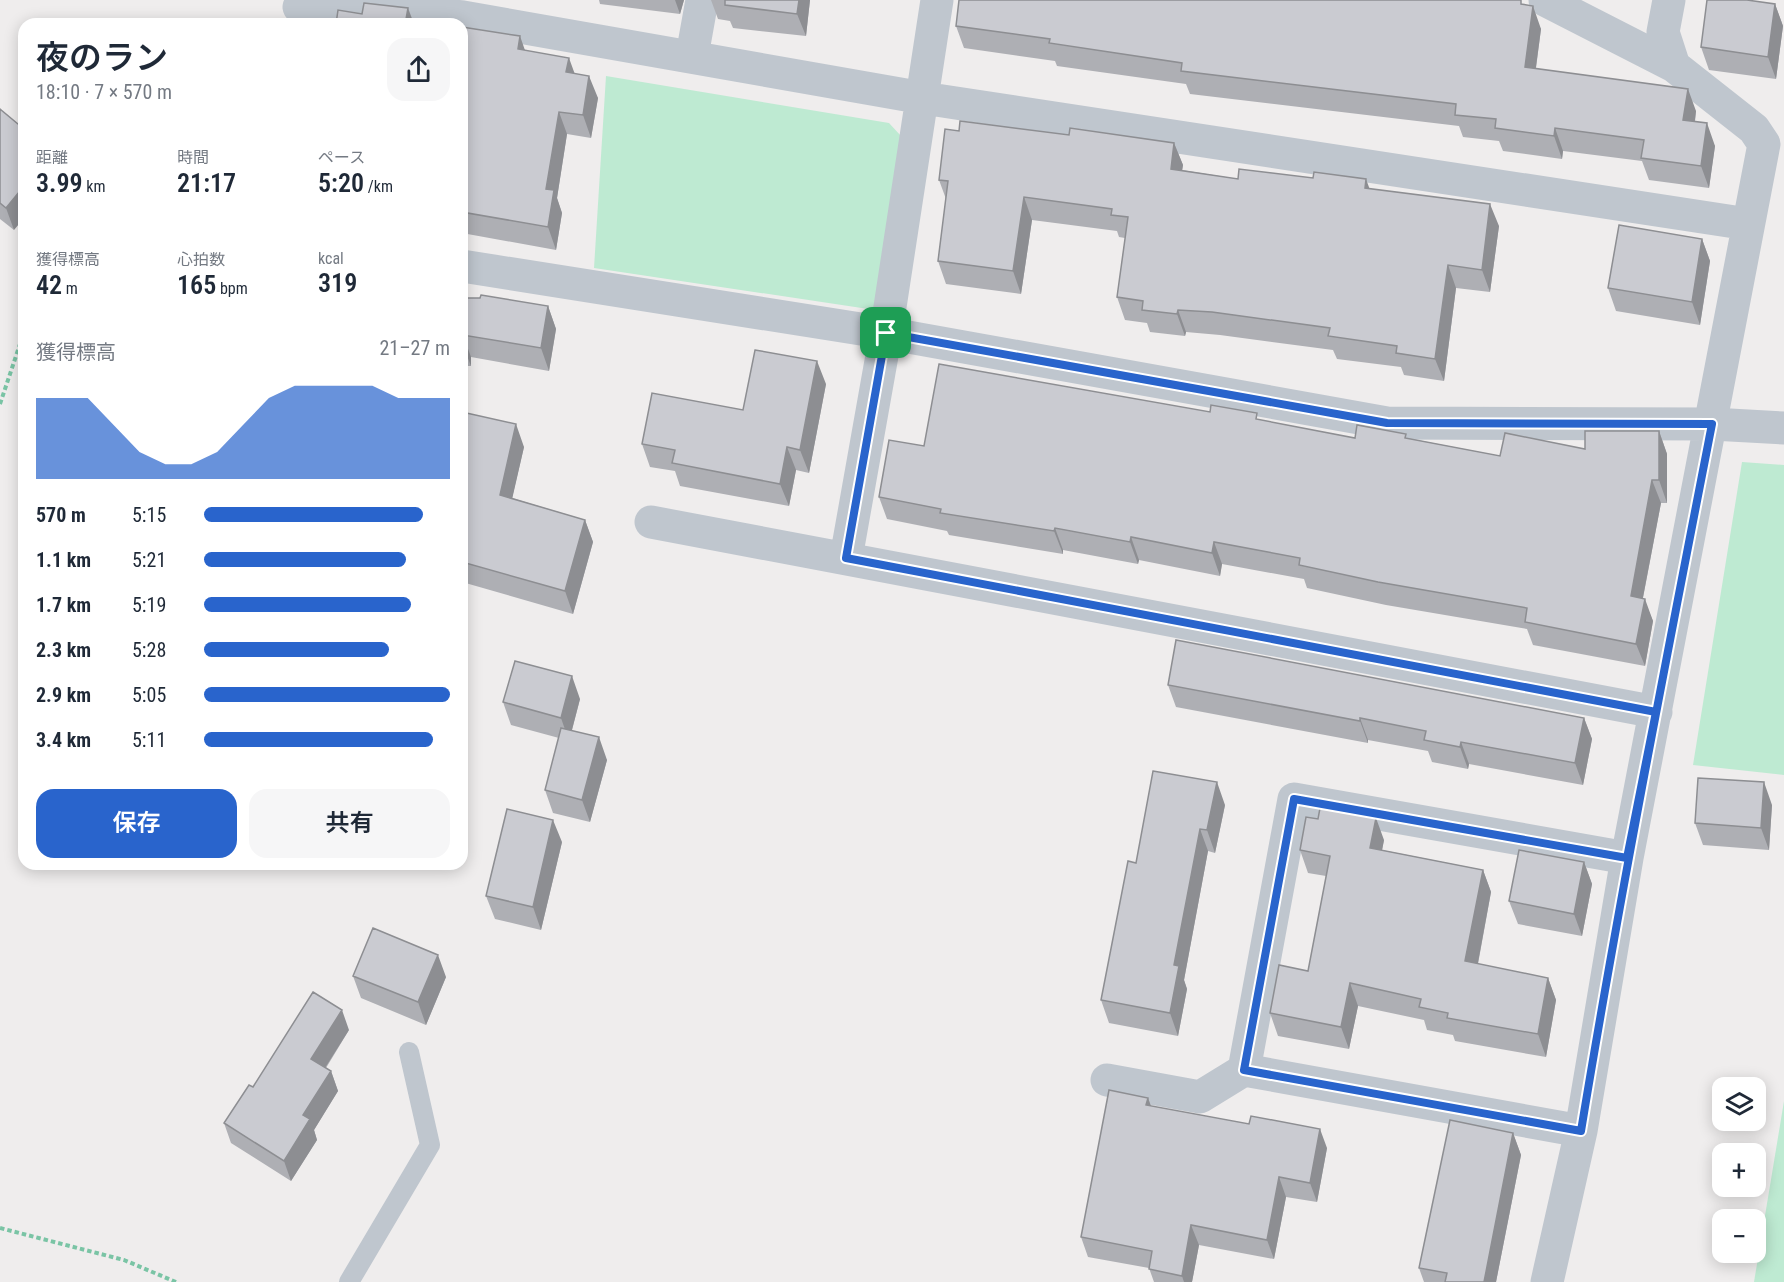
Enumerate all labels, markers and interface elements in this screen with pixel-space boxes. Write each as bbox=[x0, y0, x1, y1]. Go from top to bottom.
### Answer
text: 夜のラン bbox=[36, 38, 168, 77]
button: share bbox=[387, 38, 450, 101]
text: 18:10 · 7 × 570 m bbox=[36, 80, 172, 104]
text: 距離 bbox=[36, 148, 68, 167]
text: 時間 bbox=[177, 148, 209, 167]
text: ペース bbox=[318, 148, 365, 167]
text: 3.99 bbox=[36, 168, 83, 198]
text: 21:17 bbox=[177, 168, 236, 198]
text: 5:20 bbox=[318, 168, 364, 198]
text: km bbox=[83, 177, 106, 196]
text: /km bbox=[364, 177, 393, 196]
text: kcal bbox=[318, 249, 344, 268]
text: 獲得標高 bbox=[36, 250, 100, 269]
text: 心拍数 bbox=[177, 250, 225, 269]
text: 319 bbox=[318, 268, 357, 298]
text: 42 bbox=[36, 270, 62, 300]
text: 165 bbox=[177, 270, 216, 300]
text: m bbox=[62, 279, 78, 298]
text: bpm bbox=[216, 279, 248, 298]
pin bbox=[860, 307, 911, 358]
icon: arrive bbox=[869, 316, 902, 349]
text: 21–27 m bbox=[379, 336, 450, 360]
text: 獲得標高 bbox=[36, 340, 116, 364]
text: 570 m bbox=[36, 503, 86, 527]
text: 5:15 bbox=[132, 503, 166, 527]
text: 1.1 km bbox=[36, 548, 91, 572]
text: 5:21 bbox=[132, 548, 166, 572]
text: 1.7 km bbox=[36, 593, 91, 617]
text: 5:19 bbox=[132, 593, 166, 617]
text: 2.3 km bbox=[36, 638, 91, 662]
text: 5:28 bbox=[132, 638, 166, 662]
text: 2.9 km bbox=[36, 683, 91, 707]
text: 5:05 bbox=[132, 683, 166, 707]
text: 3.4 km bbox=[36, 728, 91, 752]
text: 5:11 bbox=[132, 728, 166, 752]
button: 保存 bbox=[36, 789, 237, 858]
button: 共有 bbox=[249, 789, 450, 858]
map controls bbox=[1712, 1077, 1766, 1263]
button: layers bbox=[1712, 1077, 1766, 1131]
button: + bbox=[1712, 1143, 1766, 1197]
button: − bbox=[1712, 1209, 1766, 1263]

